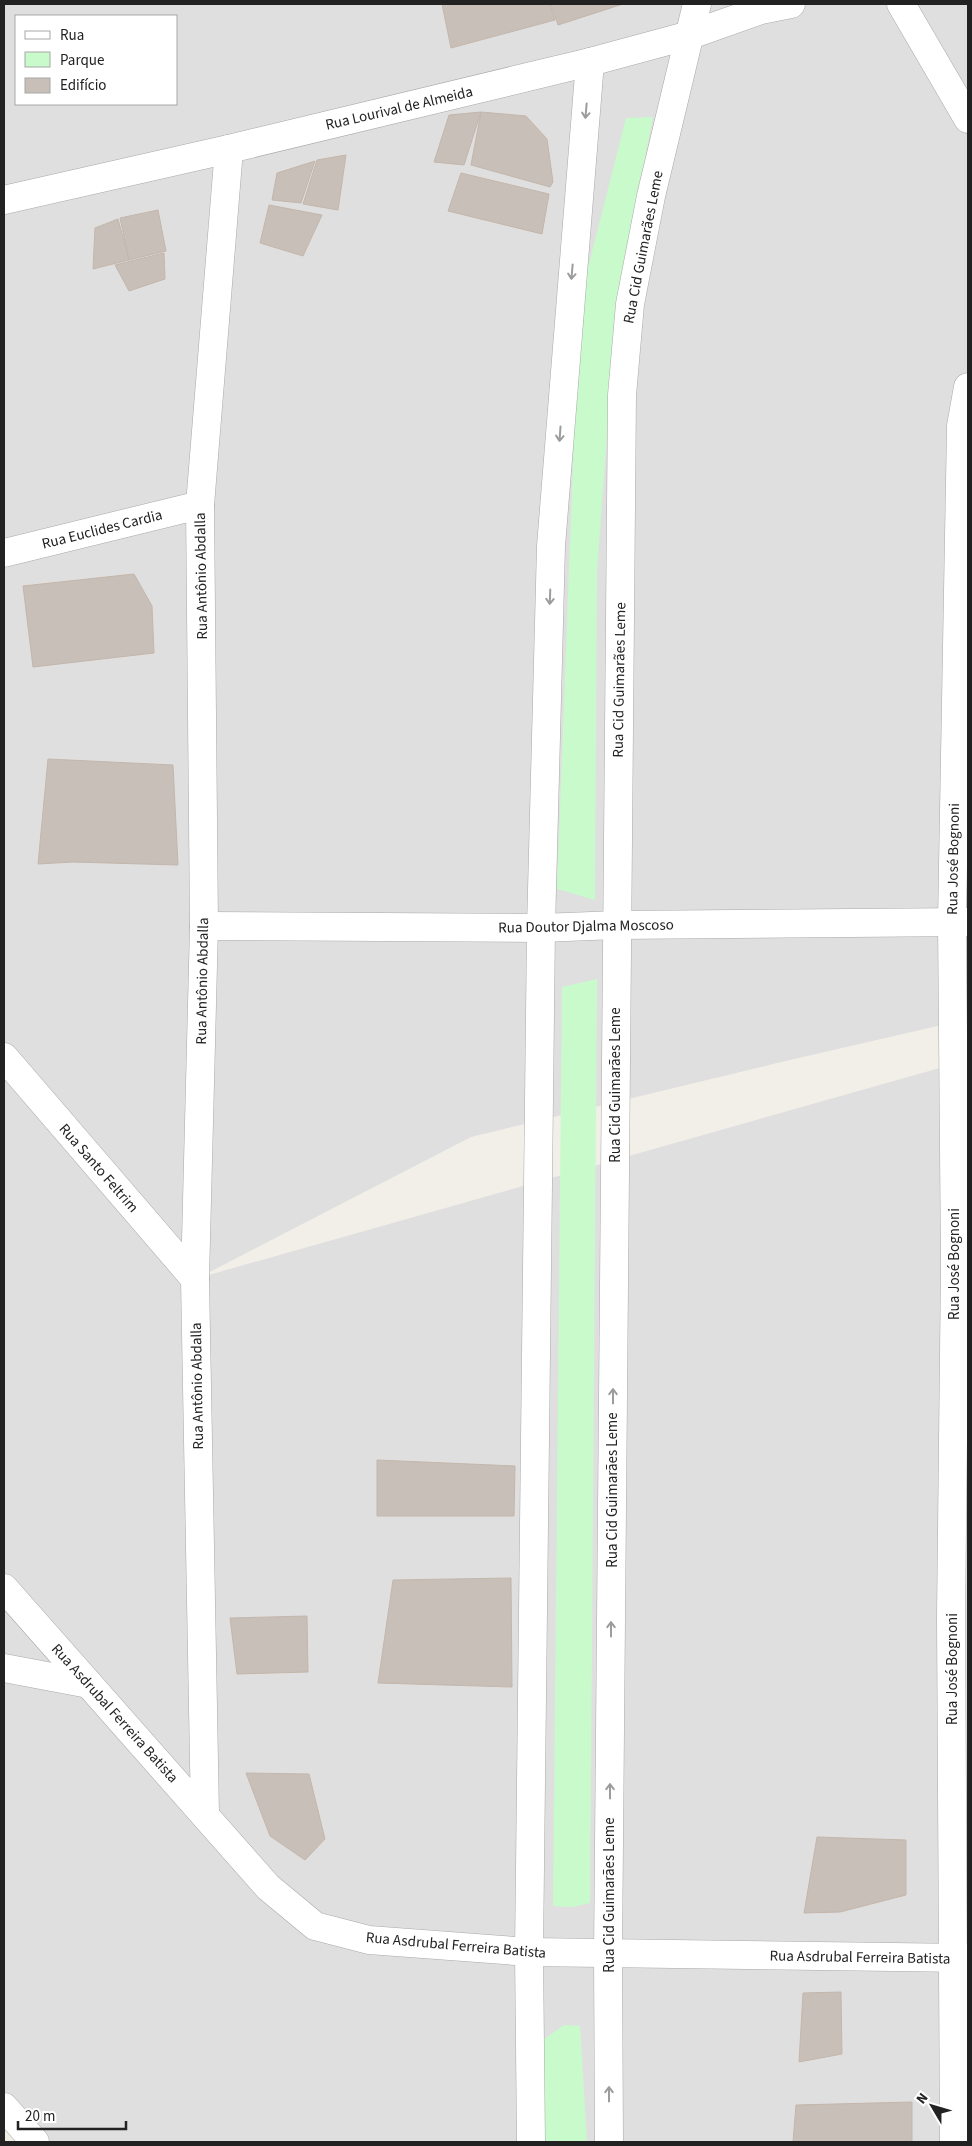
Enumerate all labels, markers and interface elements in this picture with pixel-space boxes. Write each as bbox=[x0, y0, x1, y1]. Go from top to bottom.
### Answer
legend bbox=[15, 15, 178, 105]
text: Rua bbox=[60, 25, 84, 46]
text: Parque bbox=[60, 50, 104, 71]
text: Edifício bbox=[60, 75, 107, 96]
street label: Rua Lourival de Almeida bbox=[323, 81, 475, 136]
one-way arrow bbox=[582, 102, 591, 118]
street label: Rua Cid Guimarães Leme bbox=[618, 169, 669, 325]
one-way arrow bbox=[568, 264, 577, 280]
one-way arrow bbox=[555, 426, 565, 442]
street label: Rua Euclides Cardia bbox=[40, 504, 165, 555]
street label: Rua Antônio Abdalla bbox=[190, 512, 213, 640]
one-way arrow bbox=[545, 588, 555, 604]
street label: Rua Cid Guimarães Leme bbox=[608, 602, 631, 758]
street label: Rua José Bognoni bbox=[942, 803, 965, 915]
street label: Rua Doutor Djalma Moscoso bbox=[498, 914, 674, 939]
street label: Rua Antônio Abdalla bbox=[191, 917, 214, 1045]
street label: Rua Cid Guimarães Leme bbox=[605, 1007, 626, 1163]
street label: Rua Santo Feltrim bbox=[54, 1119, 143, 1217]
street label: Rua José Bognoni bbox=[944, 1208, 965, 1320]
street label: Rua Antônio Abdalla bbox=[186, 1322, 209, 1450]
one-way arrow bbox=[608, 1388, 618, 1404]
street label: Rua Cid Guimarães Leme bbox=[602, 1412, 623, 1568]
street label: Rua José Bognoni bbox=[942, 1613, 963, 1725]
one-way arrow bbox=[606, 1621, 616, 1637]
street label: Rua Asdrubal Ferreira Batista bbox=[46, 1639, 183, 1788]
one-way arrow bbox=[605, 1783, 615, 1800]
street label: Rua Cid Guimarães Leme bbox=[599, 1817, 620, 1973]
street label: Rua Asdrubal Ferreira Batista bbox=[365, 1927, 547, 1964]
street label: Rua Asdrubal Ferreira Batista bbox=[769, 1945, 951, 1970]
north arrow bbox=[907, 2081, 957, 2131]
one-way arrow bbox=[604, 2086, 614, 2102]
text: N bbox=[912, 2089, 933, 2108]
scale bar bbox=[18, 2098, 125, 2130]
text: 20 m bbox=[25, 2106, 55, 2127]

